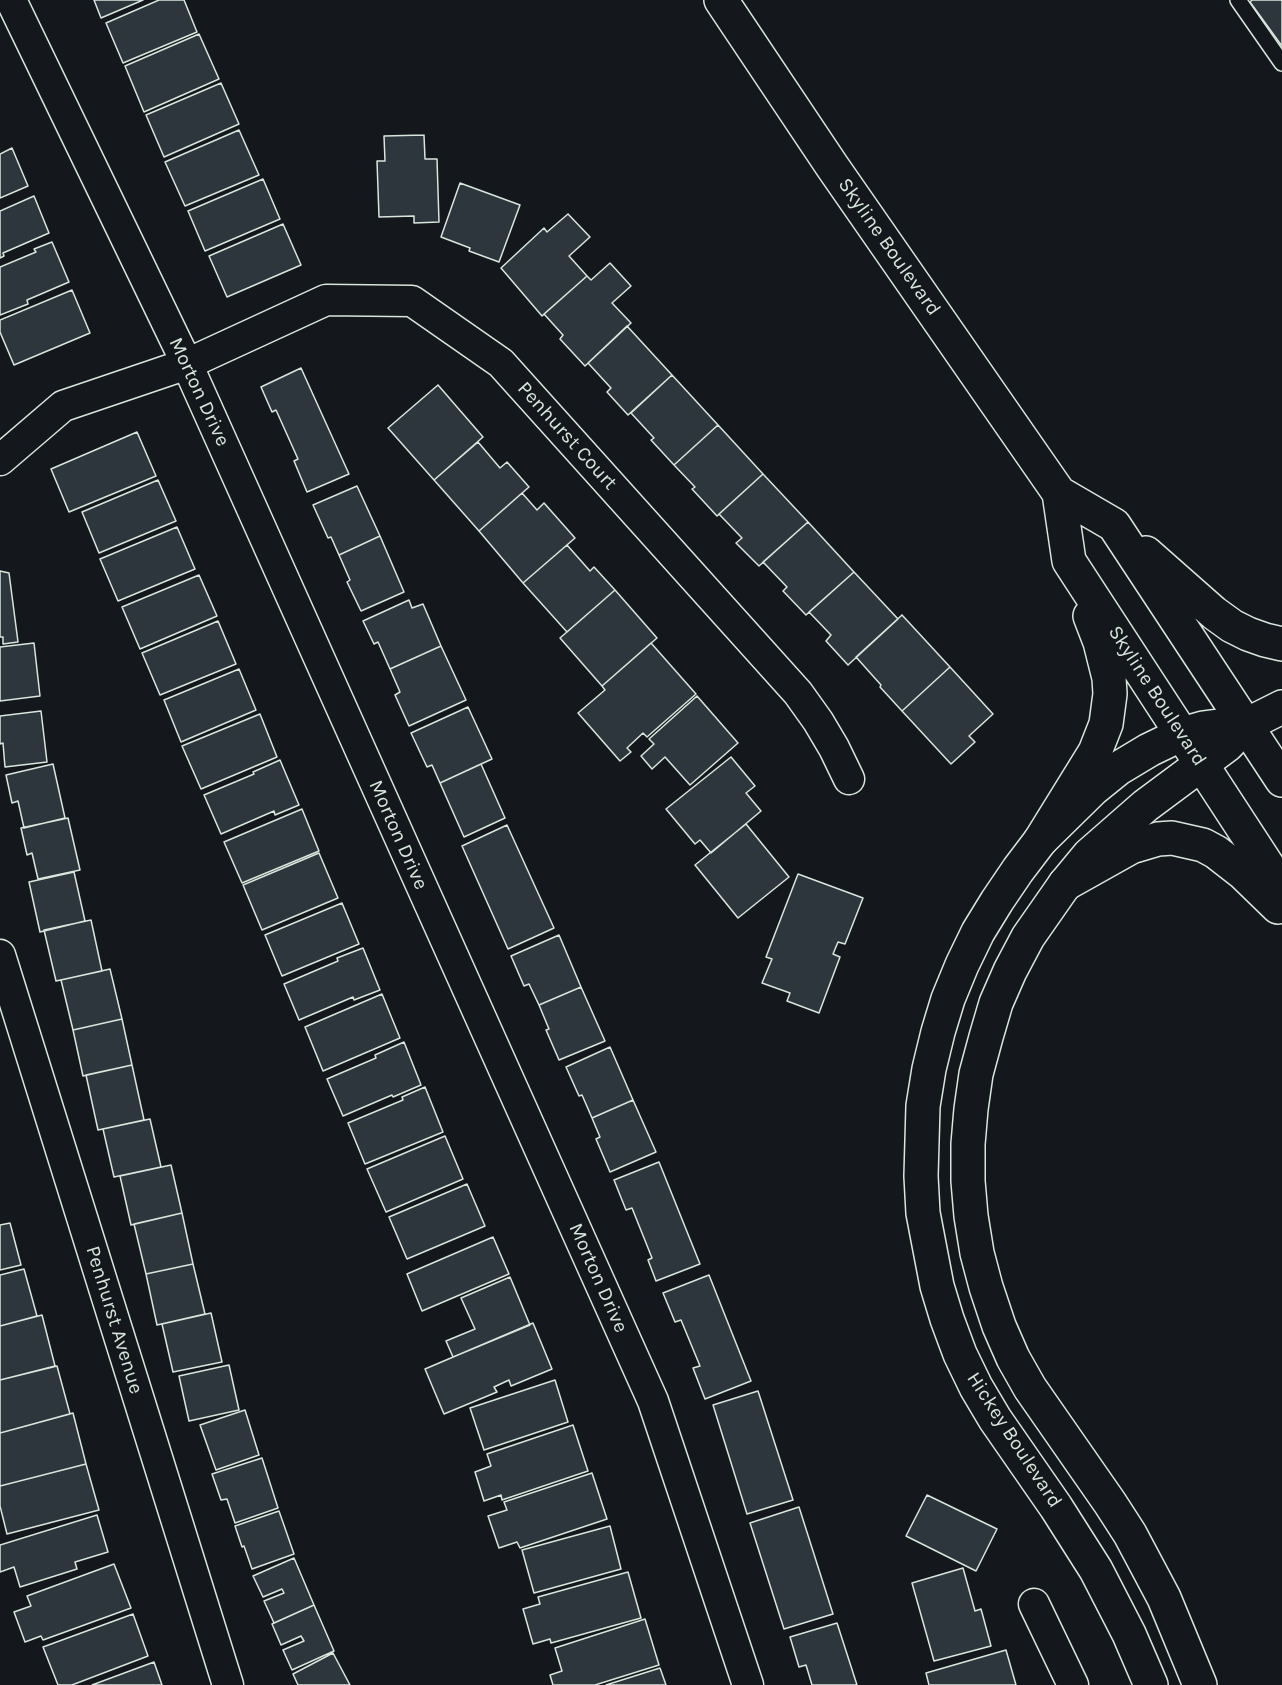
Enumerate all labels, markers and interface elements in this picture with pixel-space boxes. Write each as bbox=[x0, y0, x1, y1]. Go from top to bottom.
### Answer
street label: Skyline Boulevard bbox=[833, 174, 945, 320]
street label: Morton Drive bbox=[163, 334, 235, 450]
street label: Penhurst Court bbox=[512, 377, 622, 495]
street label: Skyline Boulevard bbox=[1103, 621, 1211, 771]
street label: Morton Drive bbox=[363, 777, 433, 893]
street label: Morton Drive bbox=[563, 1220, 633, 1336]
street label: Penhurst Avenue bbox=[80, 1243, 148, 1397]
street label: Hickey Boulevard bbox=[961, 1368, 1067, 1512]

